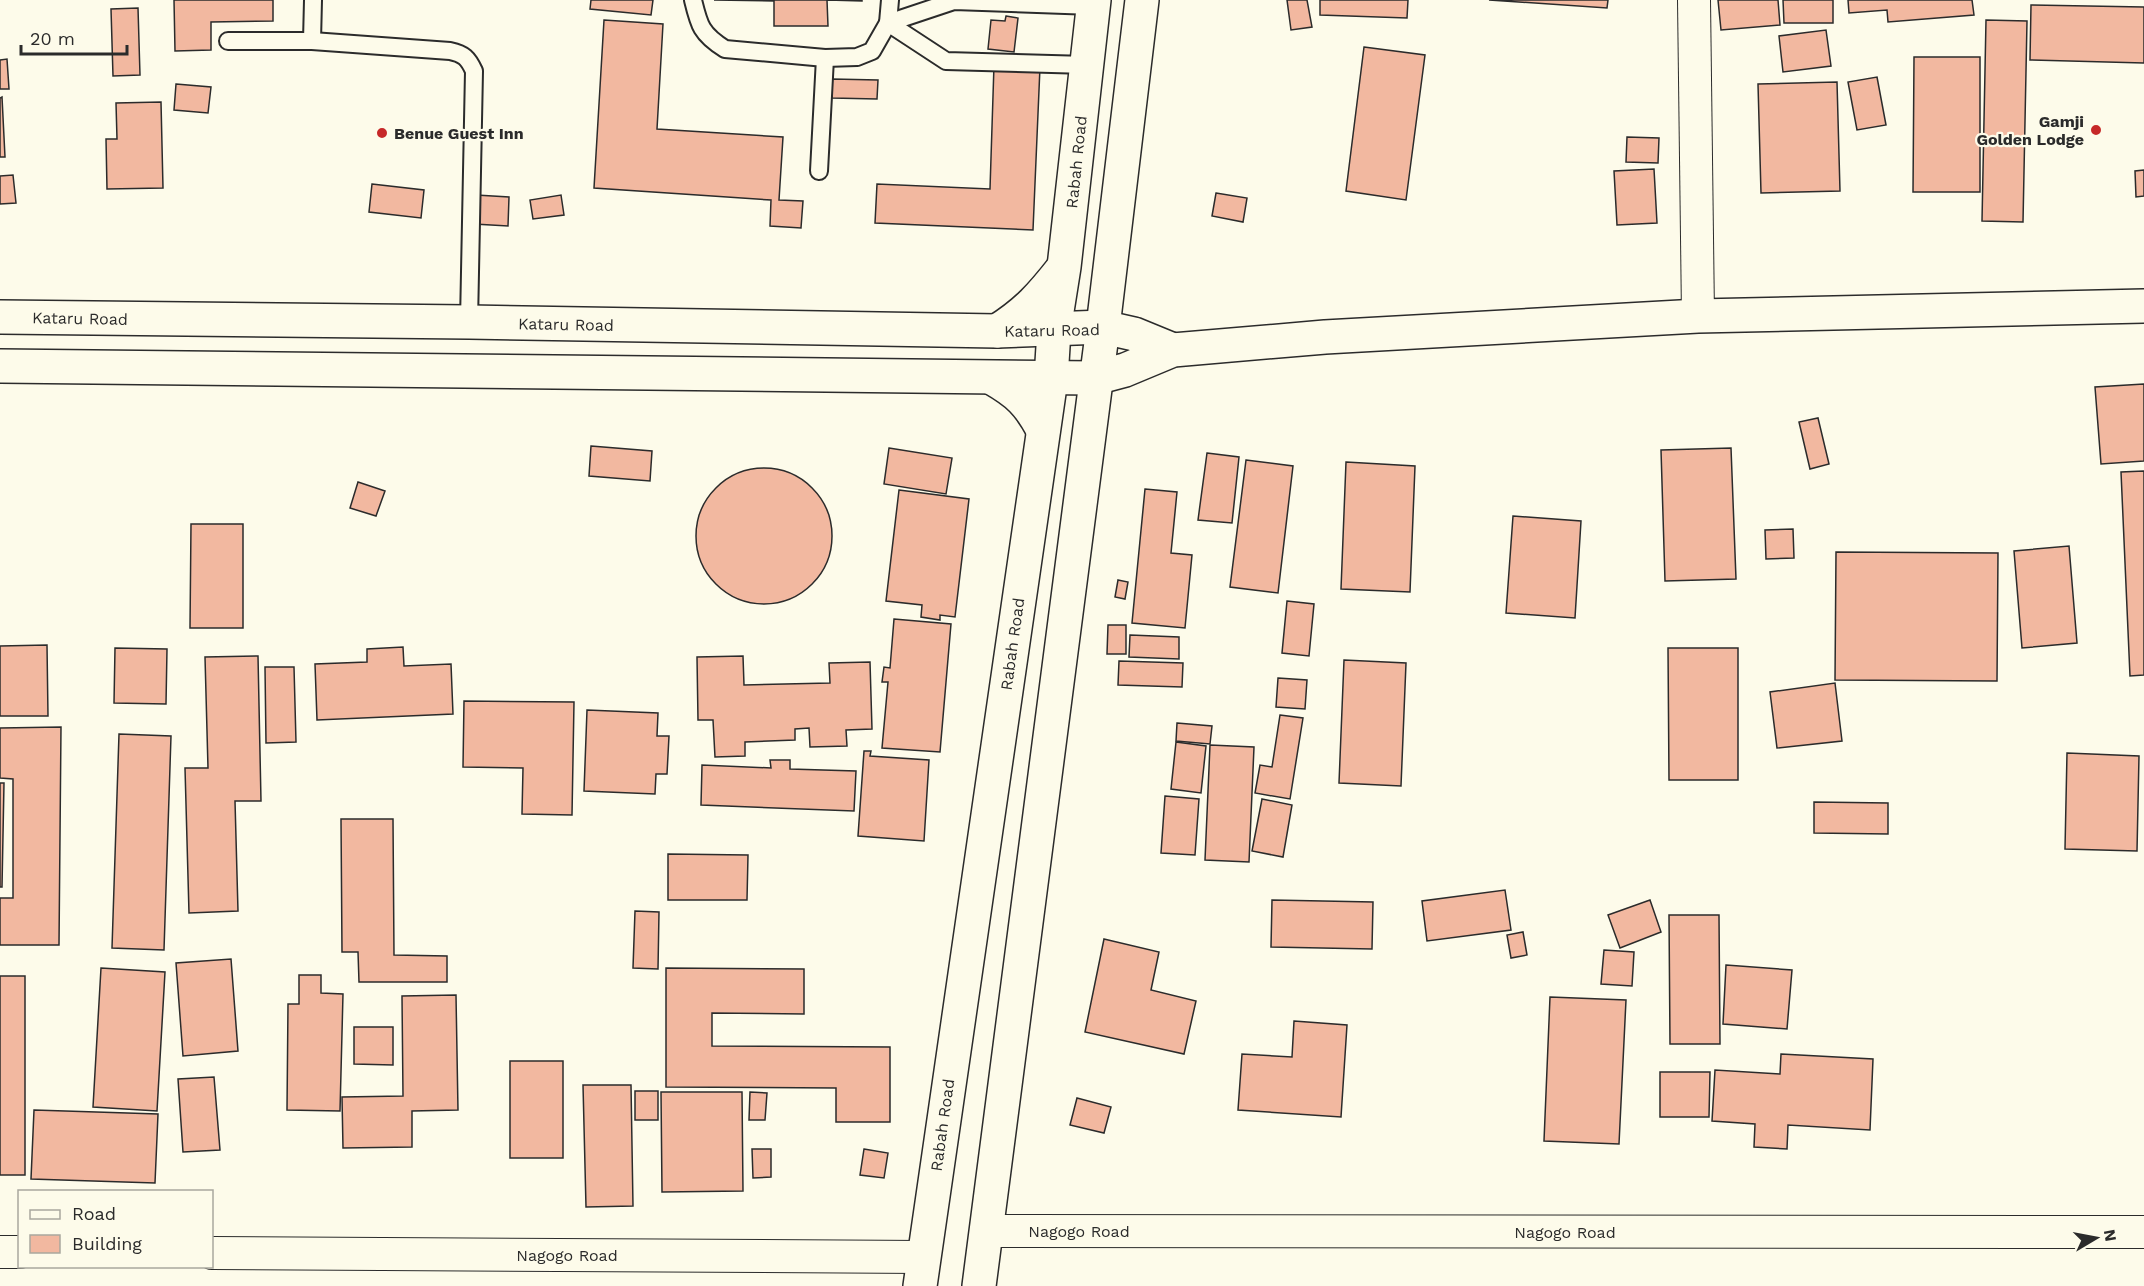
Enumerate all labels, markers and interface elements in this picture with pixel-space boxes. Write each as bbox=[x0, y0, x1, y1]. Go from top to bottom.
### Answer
scale bar bbox=[21, 18, 128, 56]
text: 20 m bbox=[30, 28, 75, 49]
place label: Gamji Golden Lodge bbox=[1976, 112, 2084, 149]
street label: Rabah Road bbox=[1062, 115, 1091, 209]
marker: Gamji Golden Lodge bbox=[2089, 123, 2103, 137]
place label: Benue Guest Inn bbox=[394, 124, 524, 143]
marker: Benue Guest Inn bbox=[375, 126, 389, 140]
street label: Kataru Road bbox=[32, 308, 128, 329]
street label: Kataru Road bbox=[518, 314, 614, 335]
street label: Kataru Road bbox=[1004, 320, 1100, 341]
street label: Rabah Road bbox=[997, 597, 1028, 692]
street label: Rabah Road bbox=[927, 1078, 958, 1173]
legend bbox=[18, 1190, 213, 1268]
text: Road bbox=[72, 1203, 116, 1224]
north arrow bbox=[2066, 1208, 2126, 1268]
street label: Nagogo Road bbox=[1028, 1222, 1130, 1241]
street label: Nagogo Road bbox=[1514, 1223, 1616, 1242]
text: N bbox=[2100, 1228, 2121, 1243]
text: Building bbox=[72, 1233, 142, 1254]
street label: Nagogo Road bbox=[516, 1246, 618, 1265]

